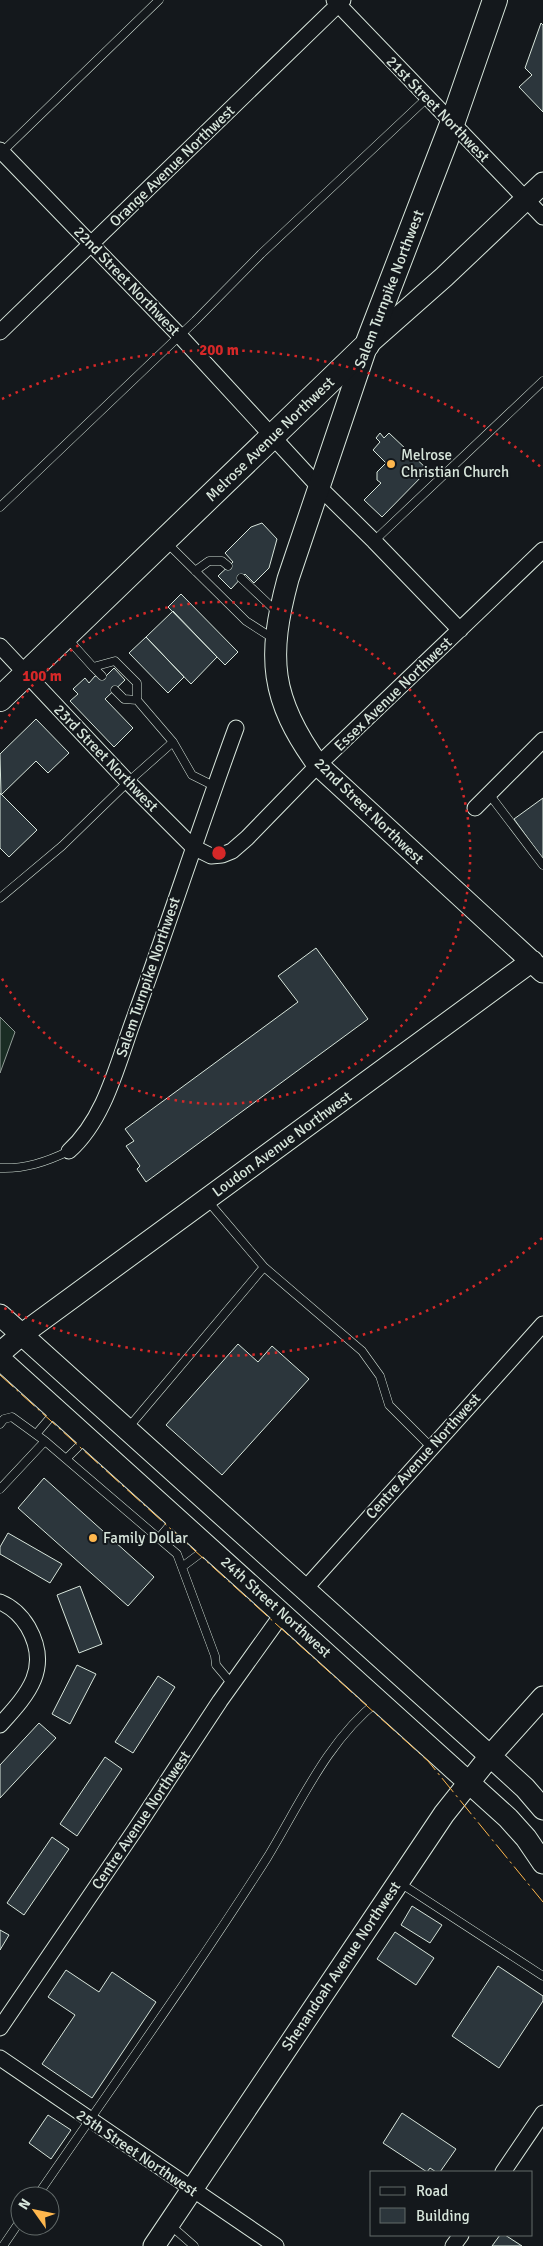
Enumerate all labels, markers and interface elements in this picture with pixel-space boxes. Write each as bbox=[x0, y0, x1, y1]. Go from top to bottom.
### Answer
street label: 21st Street Northwest bbox=[383, 52, 493, 166]
street label: Orange Avenue Northwest bbox=[106, 102, 238, 230]
street label: Salem Turnpike Northwest bbox=[350, 207, 428, 371]
street label: 22nd Street Northwest bbox=[70, 223, 184, 339]
text: 200 m bbox=[199, 341, 239, 359]
street label: Melrose Avenue Northwest bbox=[202, 373, 338, 505]
place label: Melrose Christian Church bbox=[401, 446, 509, 481]
marker: Melrose Christian Church bbox=[385, 458, 397, 470]
street label: Essex Avenue Northwest bbox=[330, 633, 456, 755]
text: 100 m bbox=[22, 667, 62, 685]
street label: 23rd Street Northwest bbox=[50, 701, 162, 815]
street label: 22nd Street Northwest bbox=[311, 754, 427, 868]
centre of rings bbox=[210, 844, 228, 862]
street label: Salem Turnpike Northwest bbox=[112, 895, 184, 1059]
street label: Loudon Avenue Northwest bbox=[209, 1087, 355, 1201]
street label: Centre Avenue Northwest bbox=[362, 1389, 484, 1523]
place label: Family Dollar bbox=[103, 1529, 188, 1547]
marker: Family Dollar bbox=[87, 1532, 99, 1544]
street label: 24th Street Northwest bbox=[217, 1553, 335, 1661]
street label: Centre Avenue Northwest bbox=[88, 1747, 194, 1893]
street label: Shenandoah Avenue Northwest bbox=[278, 1878, 404, 2054]
street label: 25th Street Northwest bbox=[73, 2106, 201, 2200]
legend bbox=[370, 2171, 533, 2236]
text: Road bbox=[416, 2182, 448, 2200]
north arrow bbox=[10, 2186, 60, 2236]
text: N bbox=[15, 2195, 34, 2213]
text: Building bbox=[416, 2207, 470, 2225]

